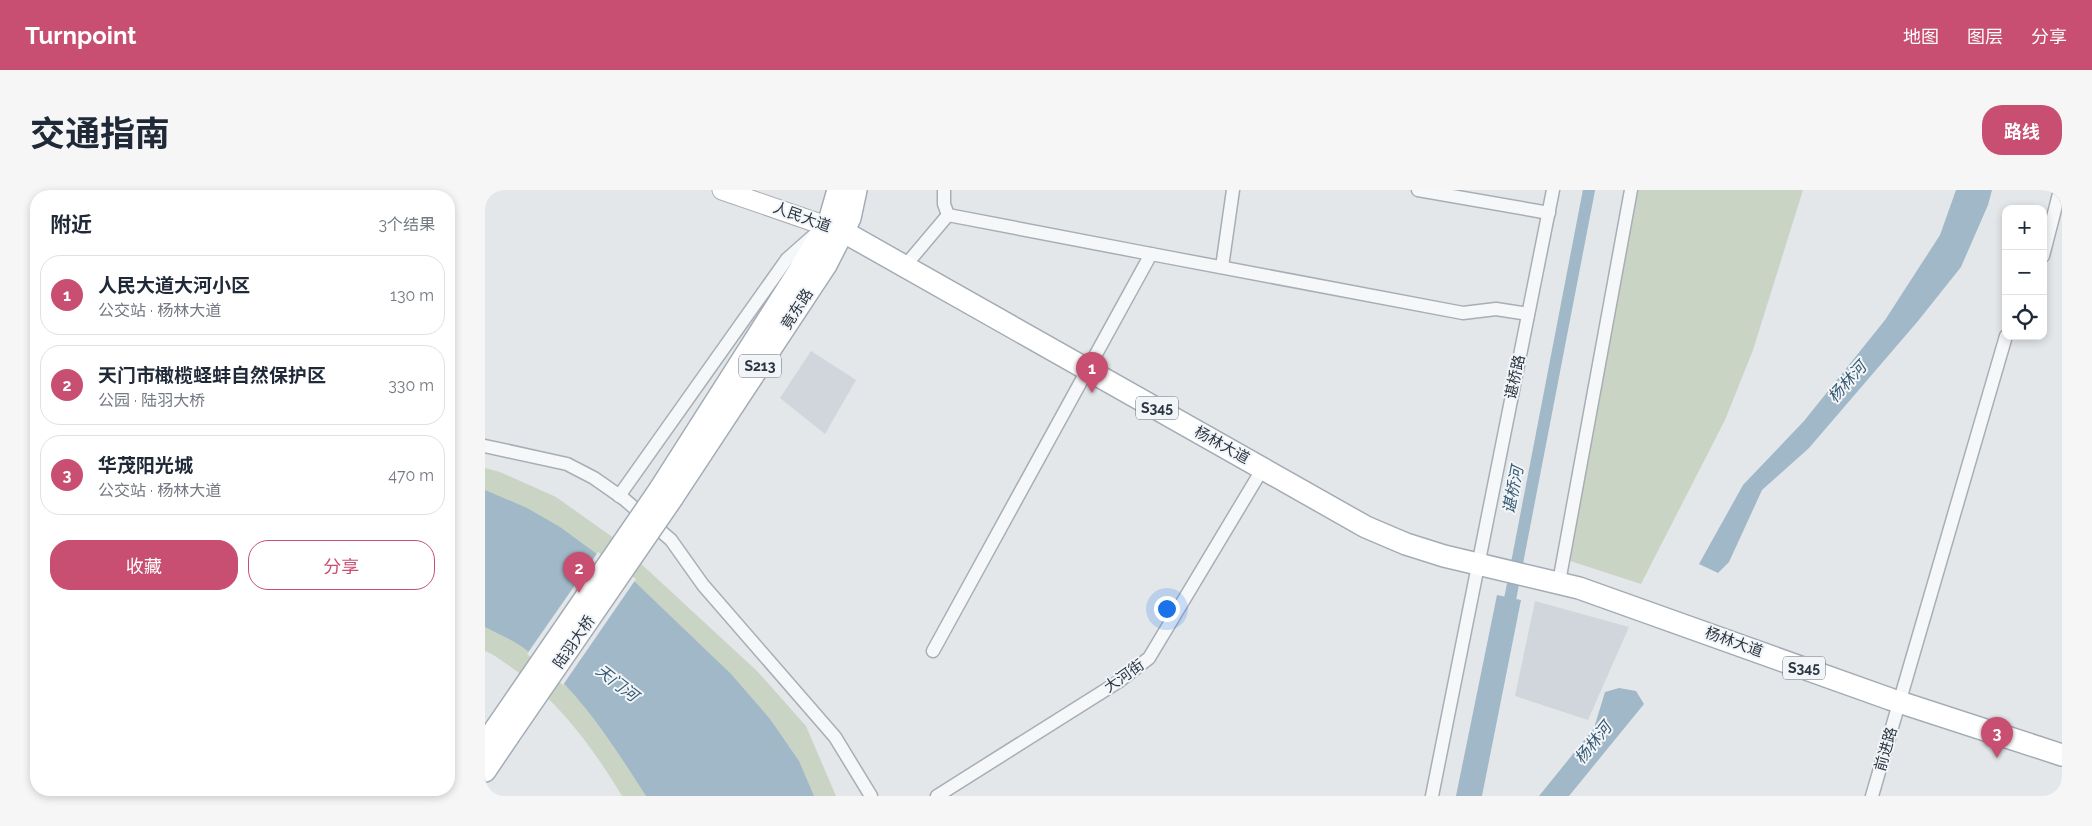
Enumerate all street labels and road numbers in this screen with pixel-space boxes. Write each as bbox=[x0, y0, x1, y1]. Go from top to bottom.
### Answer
street label: 人民大道 bbox=[771, 198, 833, 236]
street label: 竟东路 bbox=[777, 285, 817, 333]
street label: 谌桥路 bbox=[1502, 353, 1528, 401]
road number: S213 bbox=[739, 355, 781, 378]
road number: S345 bbox=[1136, 397, 1178, 420]
street label: 杨林大道 bbox=[1191, 423, 1253, 467]
street label: 陆羽大桥 bbox=[549, 612, 599, 672]
street label: 杨林大道 bbox=[1703, 623, 1765, 661]
street label: 大河街 bbox=[1100, 656, 1148, 696]
road number: S345 bbox=[1783, 656, 1825, 679]
street label: 前进路 bbox=[1871, 725, 1901, 773]

